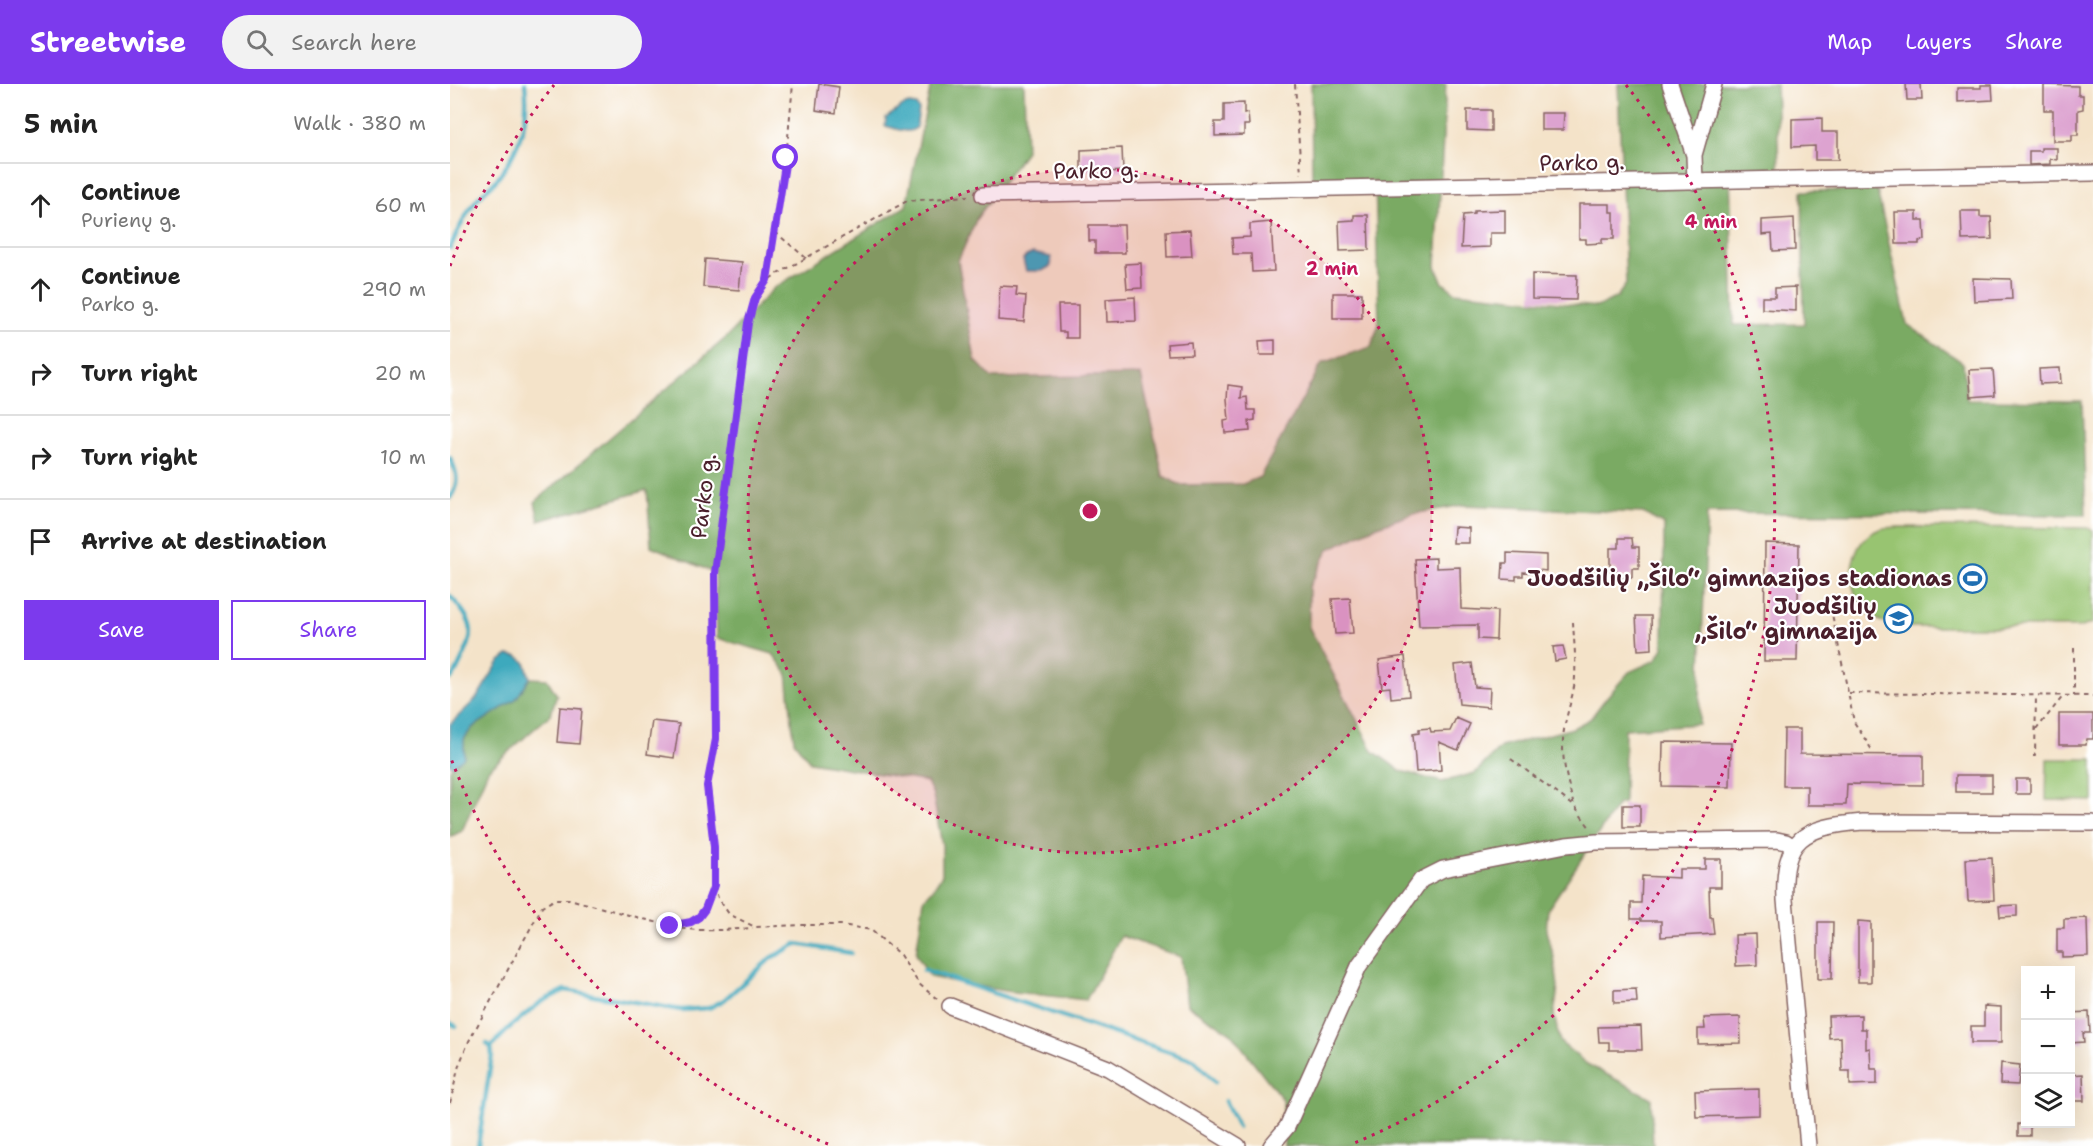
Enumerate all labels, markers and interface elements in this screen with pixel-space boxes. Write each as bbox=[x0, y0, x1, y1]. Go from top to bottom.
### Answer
search box bbox=[222, 15, 642, 69]
text: Streetwise bbox=[30, 23, 186, 61]
icon: search bbox=[243, 26, 276, 59]
text: Search here bbox=[291, 28, 417, 57]
text: Map bbox=[1827, 28, 1872, 56]
text: Layers bbox=[1905, 28, 1972, 56]
text: Share bbox=[2005, 28, 2063, 56]
text: 5 min bbox=[24, 106, 98, 141]
text: Walk · 380 m bbox=[293, 110, 426, 136]
route start bbox=[772, 144, 798, 170]
street label: Parko g. bbox=[1539, 147, 1625, 178]
street label: Parko g. bbox=[1053, 155, 1139, 186]
text: Continue bbox=[81, 178, 181, 207]
icon: ahead bbox=[24, 189, 57, 222]
text: 60 m bbox=[374, 192, 426, 218]
text: Purienų g. bbox=[81, 207, 176, 233]
text: 4 min bbox=[1685, 210, 1737, 234]
text: 2 min bbox=[1306, 257, 1358, 281]
text: Continue bbox=[81, 262, 181, 291]
icon: ahead bbox=[24, 273, 57, 306]
text: 290 m bbox=[361, 276, 426, 302]
text: Parko g. bbox=[81, 291, 159, 317]
icon: right bbox=[24, 357, 57, 390]
text: Turn right bbox=[81, 359, 198, 388]
text: 20 m bbox=[375, 360, 426, 386]
icon: right bbox=[24, 441, 57, 474]
text: Turn right bbox=[81, 443, 198, 472]
text: 10 m bbox=[380, 444, 426, 470]
street label: Parko g. bbox=[684, 452, 723, 540]
centre of rings bbox=[1080, 501, 1100, 521]
icon: arrive bbox=[24, 525, 57, 558]
text: Arrive at destination bbox=[81, 527, 327, 556]
place label: Juodšilių „Šilo“ gimnazijos stadionas bbox=[1527, 562, 1952, 593]
sports icon: Juodšilių „Šilo“ gimnazijos stadionas bbox=[1957, 562, 1989, 594]
place label: Juodšilių „Šilo“ gimnazija bbox=[1695, 592, 1877, 646]
button: Save bbox=[24, 600, 219, 660]
button: Share bbox=[231, 600, 426, 660]
school or university icon: Juodšilių „Šilo“ gimnazija bbox=[1882, 603, 1914, 635]
route end bbox=[656, 912, 682, 938]
map controls bbox=[2021, 966, 2075, 1128]
button: + bbox=[2021, 966, 2075, 1020]
button: − bbox=[2021, 1020, 2075, 1074]
button: layers bbox=[2021, 1074, 2075, 1128]

